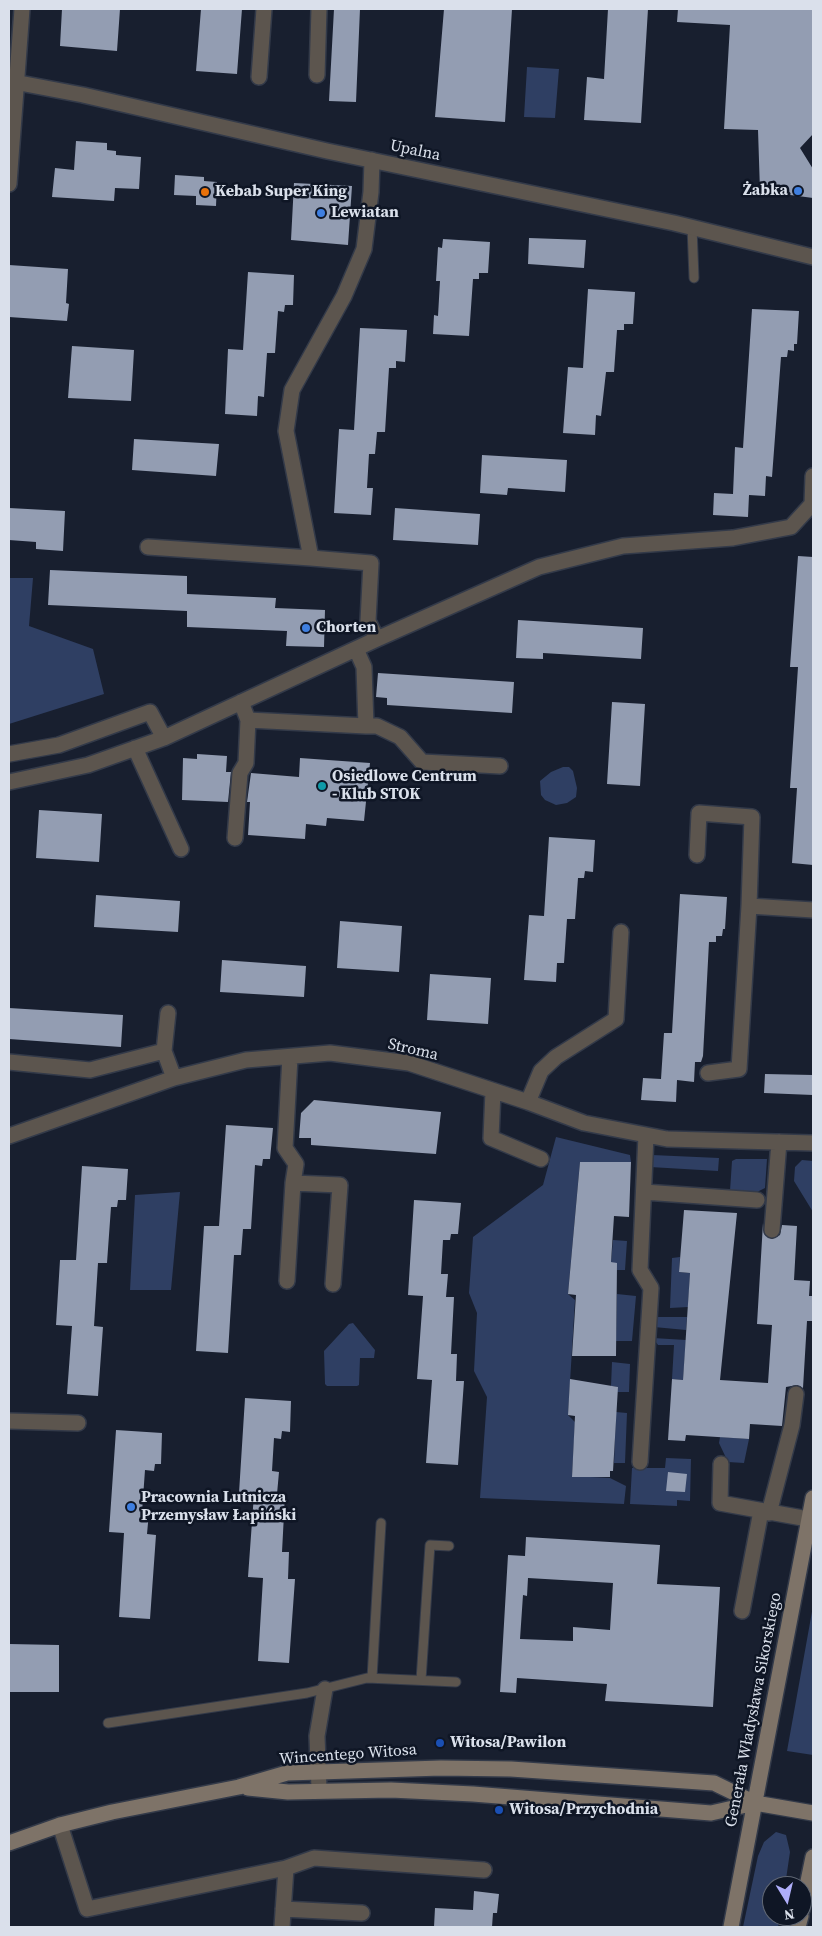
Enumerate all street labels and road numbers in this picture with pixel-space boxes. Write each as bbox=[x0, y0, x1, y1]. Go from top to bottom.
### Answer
street label: Upalna bbox=[388, 136, 442, 166]
street label: Stroma bbox=[386, 1035, 440, 1065]
street label: Generała Władysława Sikorskiego bbox=[722, 1591, 786, 1829]
street label: Wincentego Witosa bbox=[278, 1741, 418, 1769]

